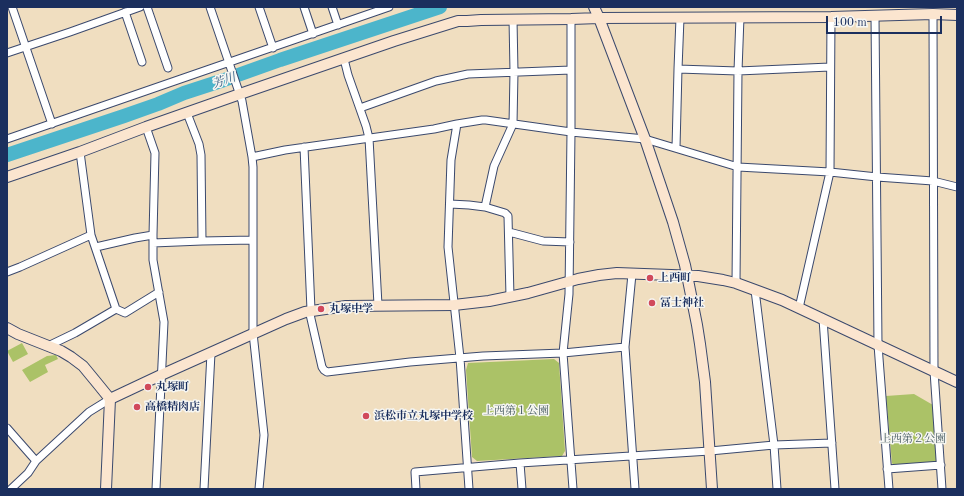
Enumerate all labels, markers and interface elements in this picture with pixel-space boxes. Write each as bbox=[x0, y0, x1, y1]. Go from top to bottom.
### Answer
scale bar bbox=[828, 8, 944, 34]
text: 100 m bbox=[833, 17, 867, 29]
water label: 芳川 bbox=[210, 70, 238, 92]
place label: 上西町 bbox=[658, 271, 691, 285]
marker: 上西町 bbox=[645, 273, 655, 283]
place label: 冨士神社 bbox=[660, 296, 704, 310]
marker: 冨士神社 bbox=[647, 298, 657, 308]
place label: 丸塚中学 bbox=[329, 302, 373, 316]
marker: 丸塚中学 bbox=[316, 304, 326, 314]
place label: 丸塚町 bbox=[156, 380, 189, 394]
marker: 丸塚町 bbox=[143, 382, 153, 392]
place label: 高橋精肉店 bbox=[145, 400, 200, 414]
marker: 高橋精肉店 bbox=[132, 402, 142, 412]
park label: 上西第１公園 bbox=[483, 404, 549, 418]
place label: 浜松市立丸塚中学校 bbox=[374, 409, 473, 423]
marker: 浜松市立丸塚中学校 bbox=[361, 411, 371, 421]
park label: 上西第２公園 bbox=[880, 432, 946, 446]

